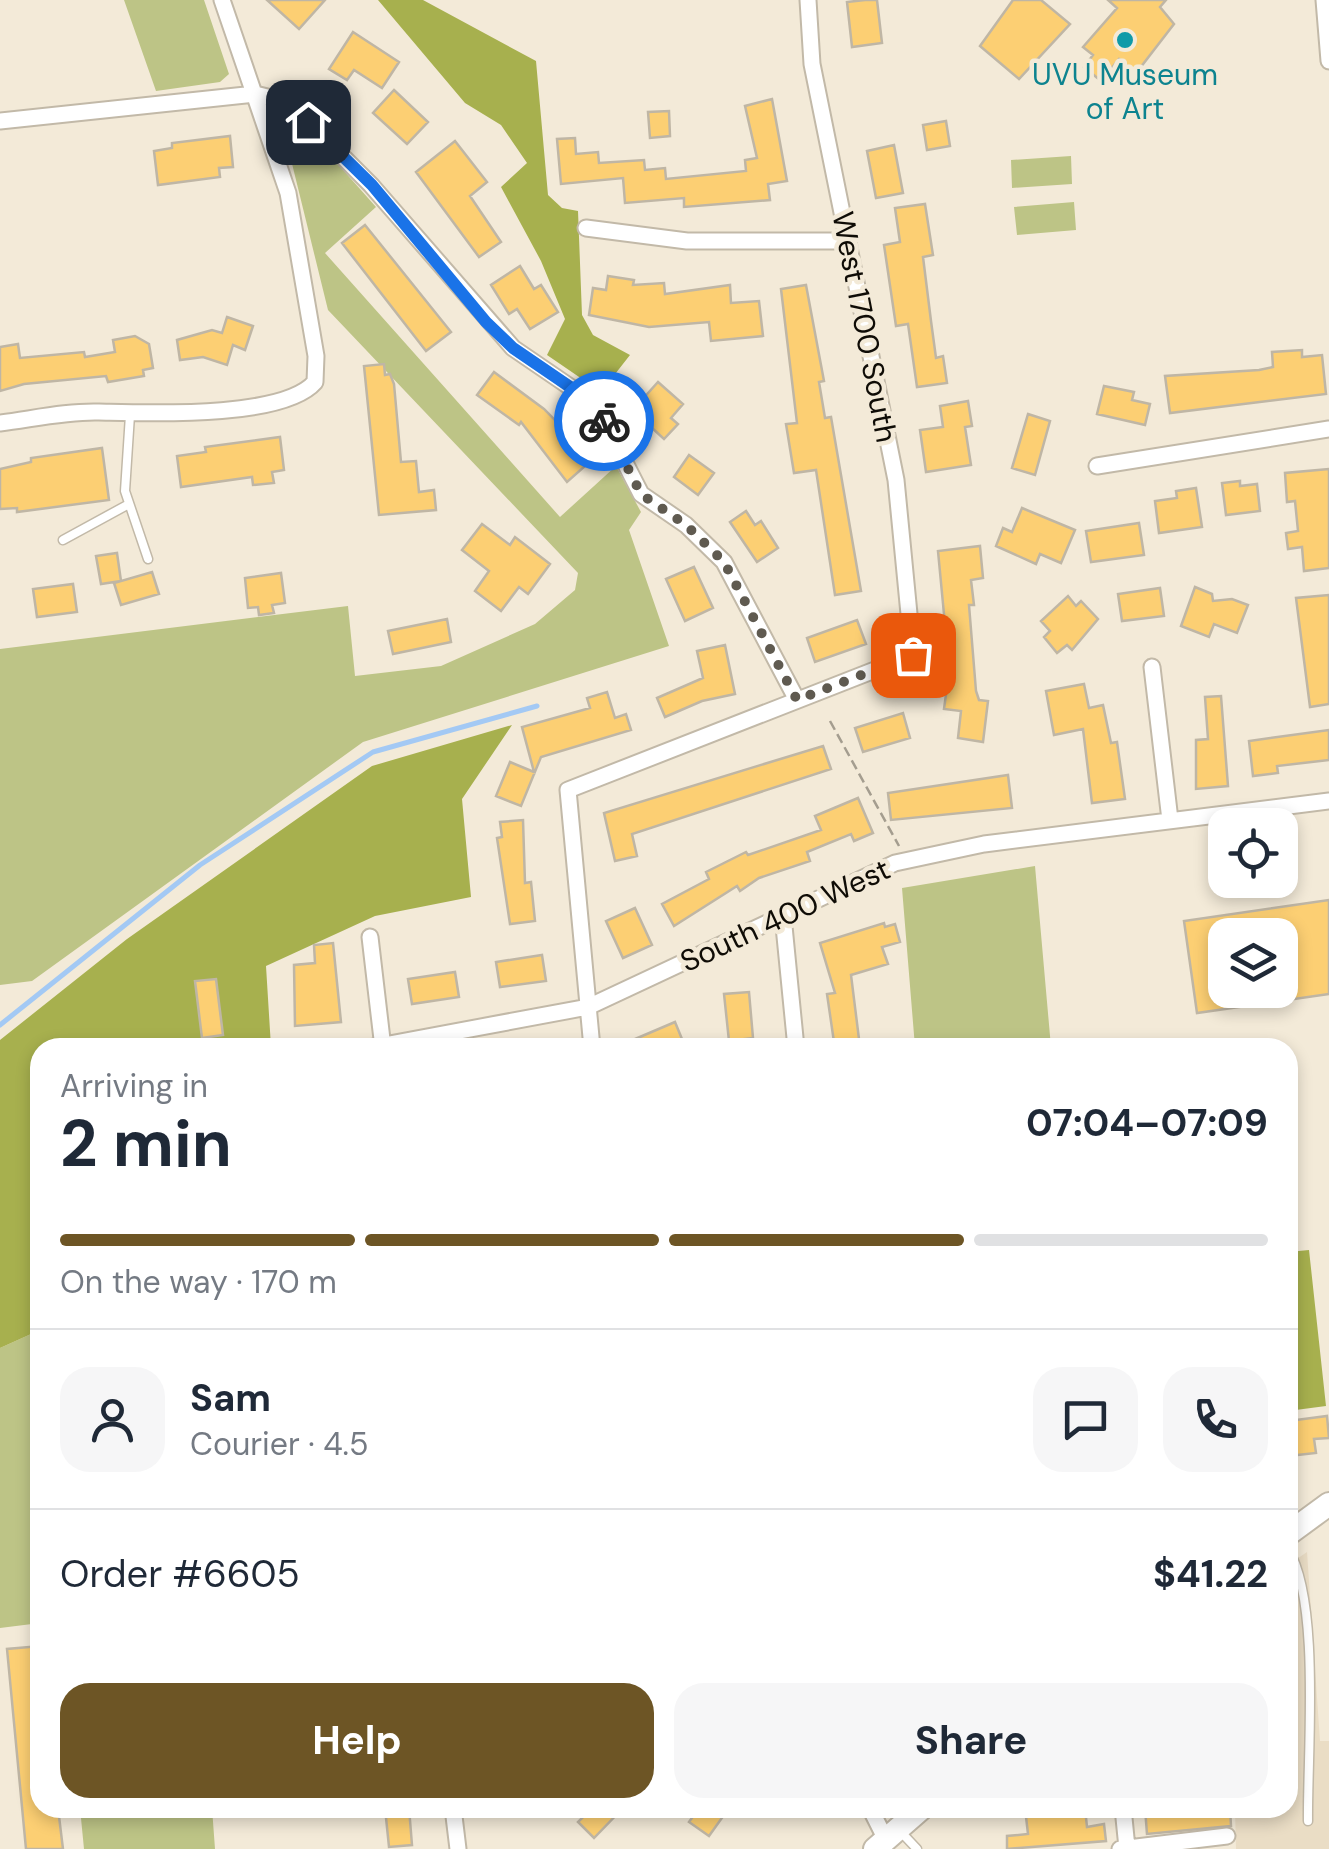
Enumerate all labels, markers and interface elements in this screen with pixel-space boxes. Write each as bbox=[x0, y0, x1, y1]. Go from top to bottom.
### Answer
marker: UVU Museum of Art bbox=[1114, 29, 1136, 51]
place label: UVU Museum of Art bbox=[1032, 55, 1218, 128]
pin bbox=[266, 80, 351, 165]
icon: home bbox=[281, 95, 336, 150]
street label: West 1700 South bbox=[824, 208, 906, 446]
courier bbox=[554, 371, 654, 471]
icon: bike bbox=[577, 394, 632, 449]
pin bbox=[871, 613, 956, 698]
icon: bag bbox=[886, 628, 941, 683]
map controls bbox=[1208, 808, 1298, 1008]
button: locate bbox=[1208, 808, 1298, 898]
street label: South 400 West bbox=[674, 849, 896, 981]
button: layers bbox=[1208, 918, 1298, 1008]
text: Arriving in bbox=[60, 1065, 208, 1107]
text: 07:04–07:09 bbox=[1026, 1098, 1268, 1148]
text: 2 min bbox=[60, 1102, 232, 1186]
text: On the way · 170 m bbox=[60, 1261, 337, 1303]
button: person bbox=[60, 1367, 165, 1472]
button: chat bbox=[1033, 1367, 1138, 1472]
button: phone bbox=[1163, 1367, 1268, 1472]
text: Sam bbox=[190, 1373, 271, 1423]
text: Courier · 4.5 bbox=[190, 1423, 368, 1465]
text: Order #6605 bbox=[60, 1549, 300, 1599]
text: $41.22 bbox=[1153, 1549, 1268, 1599]
button: Help bbox=[60, 1683, 654, 1798]
button: Share bbox=[674, 1683, 1268, 1798]

